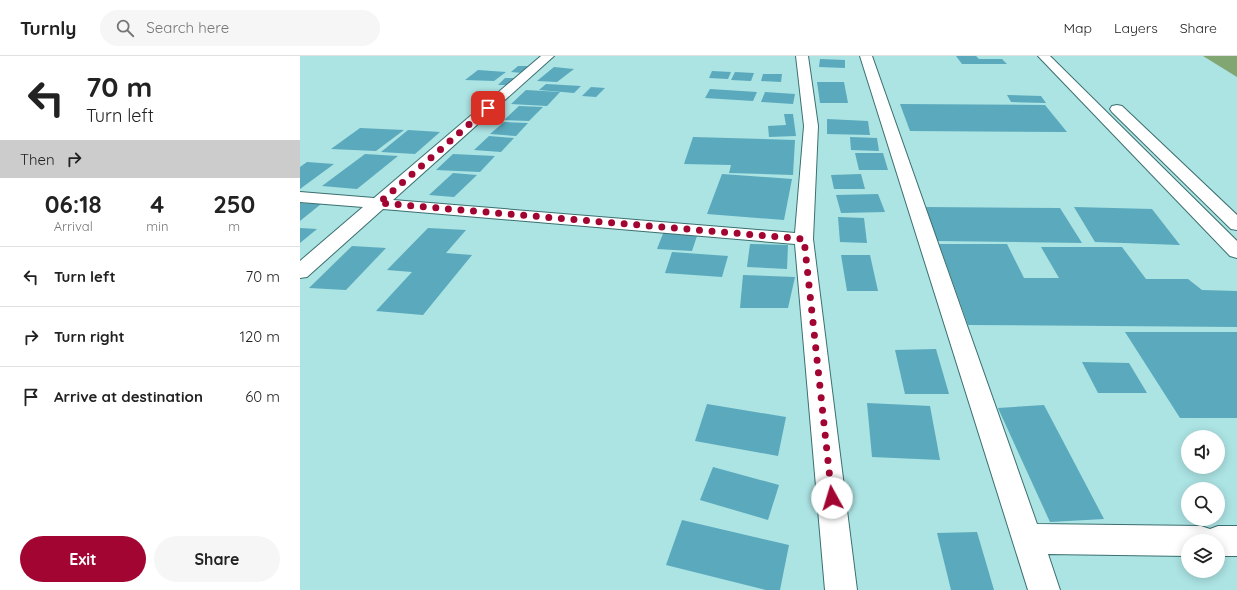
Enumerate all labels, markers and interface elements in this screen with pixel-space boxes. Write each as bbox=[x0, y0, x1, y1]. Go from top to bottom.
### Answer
search box bbox=[100, 10, 380, 46]
text: Turnly bbox=[20, 16, 76, 40]
icon: search bbox=[114, 17, 136, 39]
text: Search here bbox=[146, 18, 229, 37]
text: Map bbox=[1063, 19, 1092, 37]
text: Layers bbox=[1114, 19, 1158, 37]
text: Share bbox=[1180, 19, 1217, 37]
text: 70 m bbox=[86, 69, 152, 104]
icon: left bbox=[20, 72, 72, 124]
pin bbox=[471, 91, 505, 125]
icon: arrive bbox=[477, 97, 499, 119]
text: Turn left bbox=[86, 104, 154, 127]
icon: right bbox=[63, 148, 85, 170]
text: Then bbox=[20, 150, 55, 169]
text: 06:18 bbox=[45, 189, 102, 219]
text: 4 bbox=[150, 189, 164, 219]
text: 250 bbox=[213, 189, 255, 219]
text: Arrival bbox=[54, 218, 93, 234]
text: min bbox=[146, 218, 169, 234]
text: m bbox=[228, 218, 240, 234]
icon: left bbox=[20, 266, 42, 288]
text: Turn left bbox=[54, 267, 116, 286]
text: 70 m bbox=[246, 267, 280, 286]
icon: right bbox=[20, 326, 42, 348]
text: Turn right bbox=[54, 327, 125, 346]
text: 120 m bbox=[239, 327, 280, 346]
icon: arrive bbox=[20, 386, 42, 408]
text: Arrive at destination bbox=[54, 387, 203, 406]
text: 60 m bbox=[245, 387, 280, 406]
map controls bbox=[1181, 430, 1225, 578]
button: sound bbox=[1181, 430, 1225, 474]
position arrow bbox=[811, 477, 853, 519]
button: search bbox=[1181, 482, 1225, 526]
button: layers bbox=[1181, 534, 1225, 578]
button: Exit bbox=[20, 536, 146, 582]
button: Share bbox=[154, 536, 280, 582]

